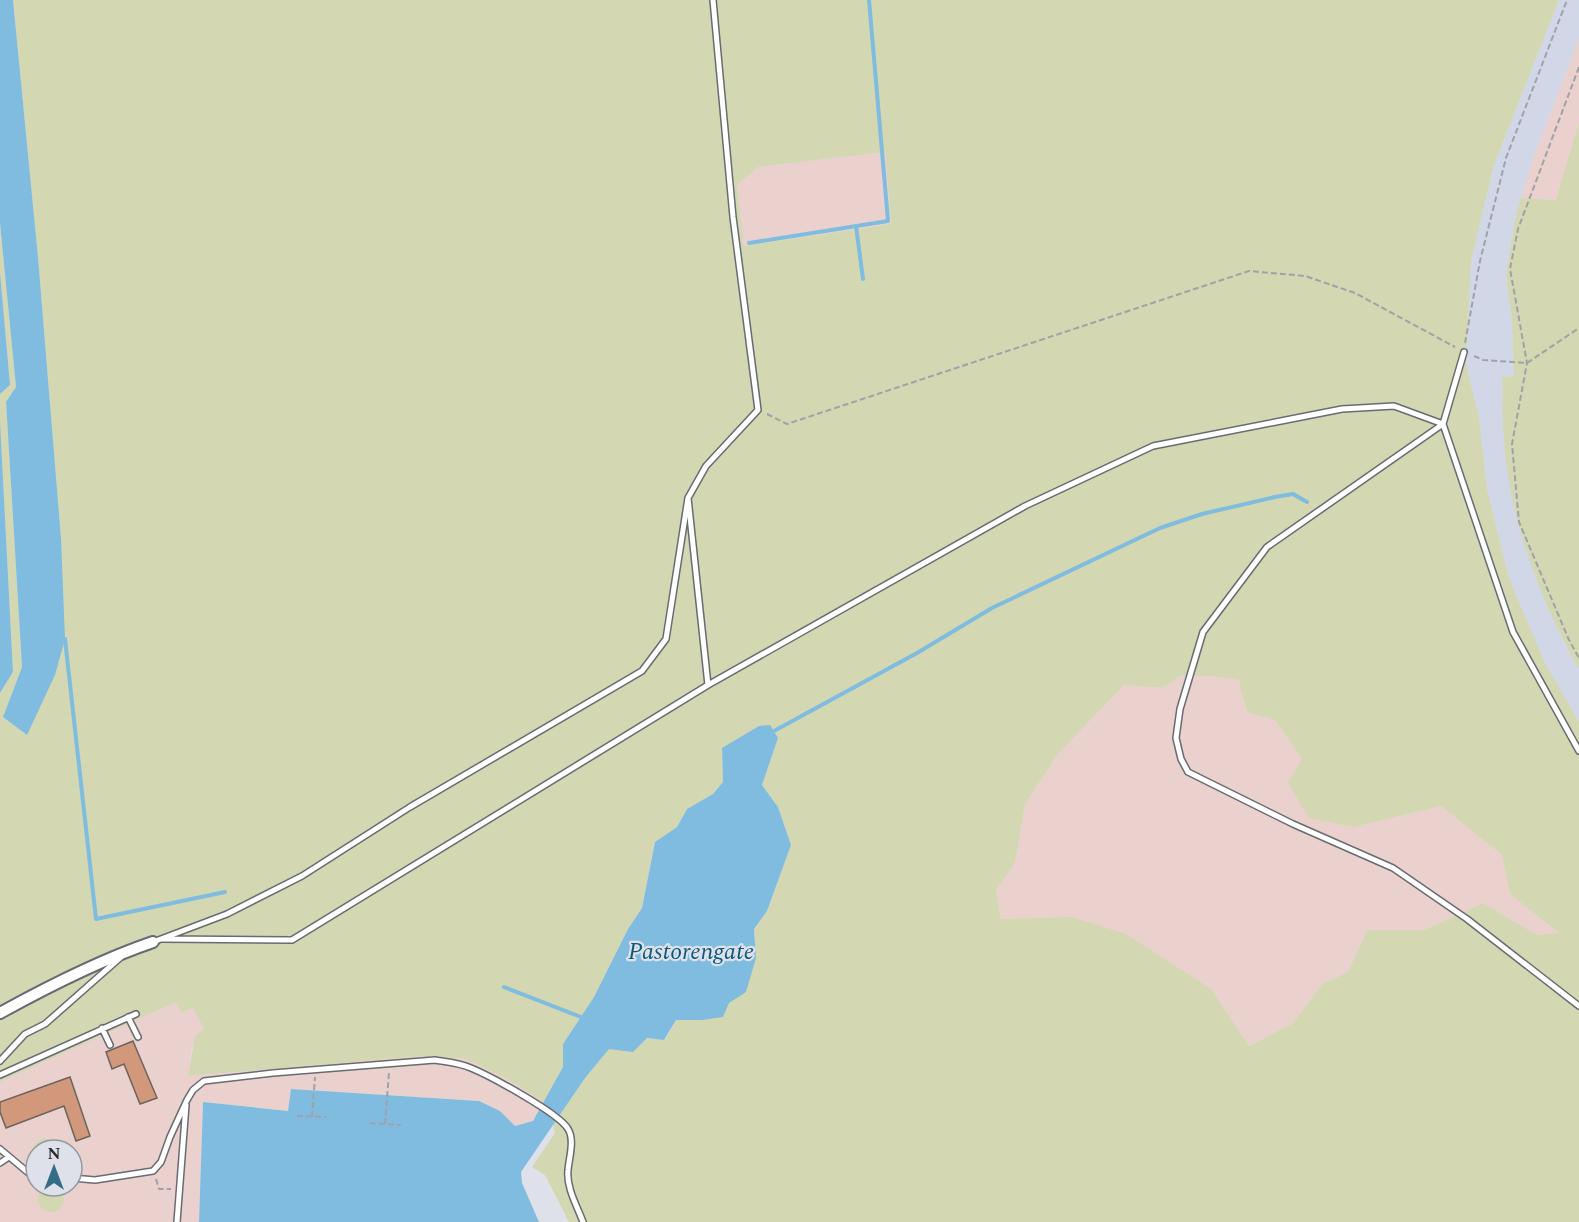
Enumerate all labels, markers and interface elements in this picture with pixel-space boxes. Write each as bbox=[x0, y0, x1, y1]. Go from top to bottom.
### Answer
water label: Pastorengate bbox=[628, 934, 754, 970]
north arrow bbox=[24, 1138, 84, 1198]
text: N bbox=[47, 1142, 61, 1166]

